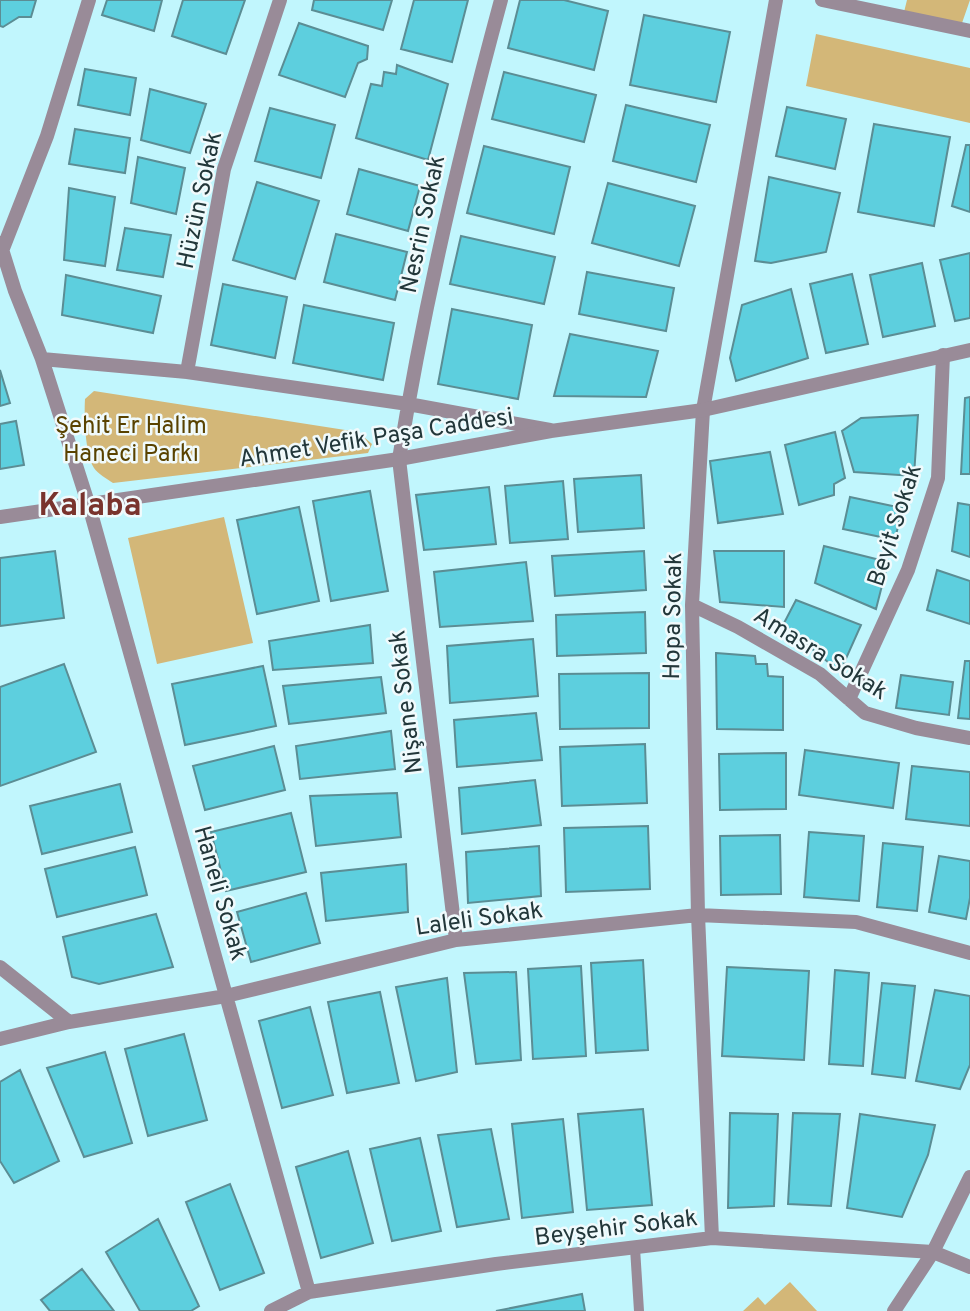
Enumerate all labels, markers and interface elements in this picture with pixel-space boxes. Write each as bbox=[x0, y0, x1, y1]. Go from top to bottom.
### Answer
street label: Hüzün Sokak bbox=[172, 129, 230, 272]
street label: Nesrin Sokak bbox=[395, 153, 453, 296]
street label: Ahmet Vefik Paşa Caddesi bbox=[237, 402, 516, 476]
park label: Şehit Er Halim Haneci Parkı bbox=[55, 412, 207, 470]
street label: Beyit Sokak bbox=[862, 461, 930, 591]
district label: Kalaba bbox=[38, 487, 142, 527]
street label: Hopa Sokak bbox=[658, 552, 690, 680]
street label: Amasra Sokak bbox=[747, 602, 893, 708]
street label: Nişane Sokak bbox=[383, 628, 431, 775]
street label: Haneli Sokak bbox=[186, 823, 253, 964]
street label: Laleli Sokak bbox=[414, 896, 545, 944]
street label: Beyşehir Sokak bbox=[533, 1204, 699, 1254]

